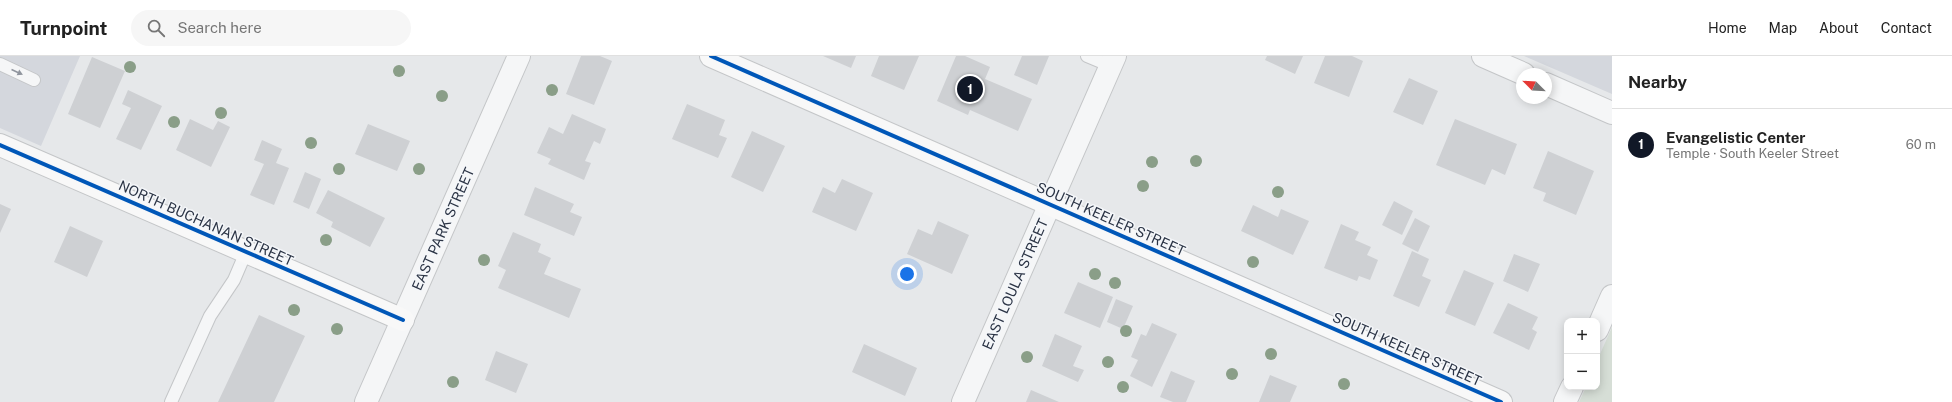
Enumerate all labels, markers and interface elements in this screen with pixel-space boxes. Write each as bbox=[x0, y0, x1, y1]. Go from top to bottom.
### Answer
search box bbox=[131, 10, 411, 46]
text: Turnpoint bbox=[20, 17, 107, 39]
icon: search bbox=[145, 17, 167, 39]
text: Search here bbox=[177, 19, 262, 36]
text: Home bbox=[1708, 20, 1747, 36]
text: Map bbox=[1769, 20, 1797, 36]
text: About bbox=[1819, 20, 1859, 36]
text: Contact bbox=[1881, 20, 1932, 36]
north arrow bbox=[1516, 68, 1552, 104]
one-way arrow bbox=[12, 69, 23, 75]
text: Nearby bbox=[1628, 72, 1687, 92]
pin: 1 bbox=[957, 74, 983, 104]
text: Evangelistic Center bbox=[1666, 129, 1806, 146]
text: 1 bbox=[1638, 137, 1644, 152]
text: 60 m bbox=[1906, 137, 1936, 152]
text: Temple · South Keeler Street bbox=[1666, 146, 1839, 161]
street label: EAST PARK STREET bbox=[409, 165, 477, 293]
street label: NORTH BUCHANAN STREET bbox=[116, 177, 296, 269]
street label: SOUTH KEELER STREET bbox=[1034, 179, 1188, 259]
street label: EAST LOULA STREET bbox=[979, 216, 1051, 352]
your location bbox=[897, 264, 917, 284]
street label: SOUTH KEELER STREET bbox=[1330, 309, 1484, 389]
map controls bbox=[1564, 318, 1600, 390]
button: + bbox=[1564, 318, 1600, 354]
button: − bbox=[1564, 354, 1600, 390]

